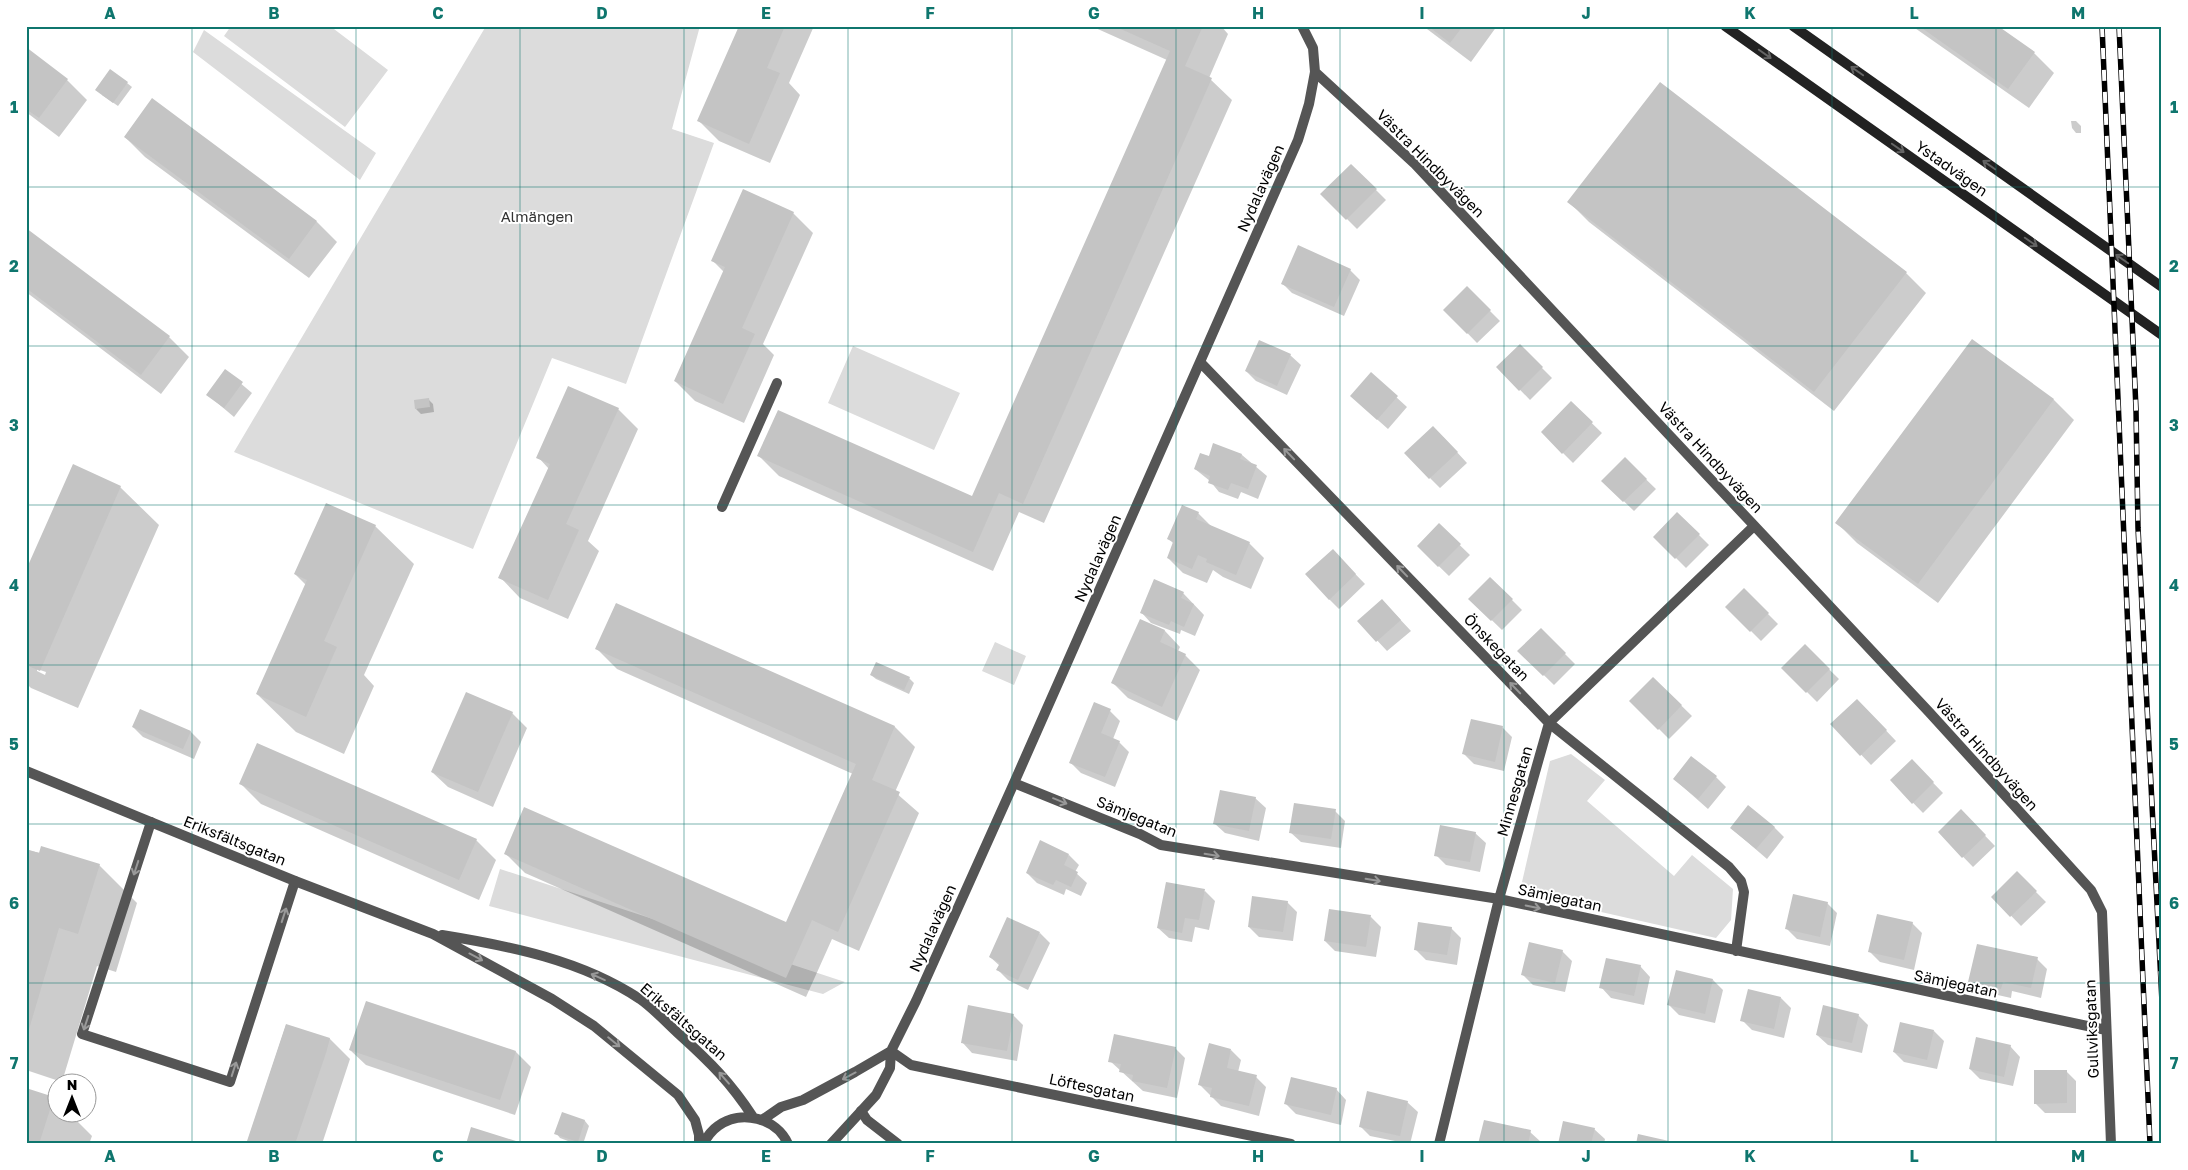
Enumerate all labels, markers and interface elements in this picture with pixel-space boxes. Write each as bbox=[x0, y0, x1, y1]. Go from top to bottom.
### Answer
text: A bbox=[104, 3, 116, 23]
text: B bbox=[268, 3, 280, 23]
text: C bbox=[432, 3, 444, 23]
text: D bbox=[596, 3, 608, 23]
text: E bbox=[761, 3, 771, 23]
text: F bbox=[925, 3, 935, 23]
text: G bbox=[1088, 3, 1100, 23]
text: H bbox=[1252, 3, 1264, 23]
text: I bbox=[1419, 3, 1425, 23]
text: J bbox=[1581, 3, 1591, 23]
text: K bbox=[1744, 3, 1756, 23]
text: L bbox=[1909, 3, 1919, 23]
text: M bbox=[2071, 3, 2085, 23]
one-way arrow bbox=[1758, 49, 1772, 59]
one-way arrow bbox=[1851, 66, 1864, 77]
text: 1 bbox=[10, 97, 18, 117]
text: 1 bbox=[2170, 97, 2178, 117]
street label: Västra Hindbyvägen bbox=[1373, 105, 1489, 221]
street label: Ystadvägen bbox=[1912, 137, 1992, 199]
street label: Nydalavägen bbox=[1233, 141, 1287, 235]
one-way arrow bbox=[1891, 143, 1905, 153]
one-way arrow bbox=[1983, 160, 1997, 170]
park label: Almängen bbox=[501, 207, 573, 225]
one-way arrow bbox=[2024, 237, 2038, 247]
one-way arrow bbox=[2115, 254, 2129, 264]
text: 2 bbox=[9, 256, 19, 276]
text: 2 bbox=[2169, 256, 2179, 276]
street label: Västra Hindbyvägen bbox=[1655, 398, 1767, 516]
text: 3 bbox=[9, 415, 19, 435]
text: 3 bbox=[2169, 415, 2179, 435]
one-way arrow bbox=[1283, 448, 1295, 461]
street label: Nydalavägen bbox=[1070, 511, 1124, 605]
one-way arrow bbox=[1396, 565, 1408, 577]
text: 4 bbox=[9, 575, 19, 595]
text: 4 bbox=[2169, 575, 2179, 595]
street label: Önskegatan bbox=[1461, 610, 1533, 684]
one-way arrow bbox=[1509, 681, 1521, 694]
street label: Västra Hindbyvägen bbox=[1932, 694, 2042, 814]
text: 5 bbox=[9, 734, 19, 754]
text: 5 bbox=[2169, 734, 2179, 754]
street label: Minnesgatan bbox=[1492, 744, 1536, 838]
street label: Sämjegatan bbox=[1094, 792, 1180, 840]
one-way arrow bbox=[1052, 798, 1067, 807]
street label: Eriksfältsgatan bbox=[181, 811, 289, 869]
one-way arrow bbox=[1204, 850, 1220, 860]
one-way arrow bbox=[130, 860, 140, 876]
one-way arrow bbox=[1364, 875, 1380, 885]
street label: Sämjegatan bbox=[1516, 879, 1604, 915]
street label: Nydalavägen bbox=[905, 881, 959, 975]
text: 6 bbox=[9, 893, 19, 913]
text: 6 bbox=[2169, 893, 2179, 913]
one-way arrow bbox=[1524, 902, 1540, 912]
one-way arrow bbox=[280, 907, 289, 923]
one-way arrow bbox=[469, 953, 483, 963]
street label: Sämjegatan bbox=[1912, 965, 2000, 1001]
one-way arrow bbox=[591, 972, 606, 982]
street label: Eriksfältsgatan bbox=[637, 979, 731, 1063]
street label: Gullviksgatan bbox=[2080, 979, 2102, 1079]
one-way arrow bbox=[81, 1015, 90, 1030]
one-way arrow bbox=[607, 1037, 620, 1048]
text: 7 bbox=[10, 1053, 19, 1073]
text: 7 bbox=[2170, 1053, 2179, 1073]
one-way arrow bbox=[230, 1062, 240, 1078]
street label: Löftesgatan bbox=[1048, 1069, 1136, 1105]
one-way arrow bbox=[719, 1071, 730, 1084]
one-way arrow bbox=[841, 1071, 856, 1081]
north arrow bbox=[48, 1072, 98, 1122]
text: N bbox=[67, 1076, 77, 1093]
text: A bbox=[104, 1146, 116, 1166]
text: B bbox=[268, 1146, 280, 1166]
text: C bbox=[432, 1146, 444, 1166]
text: D bbox=[596, 1146, 608, 1166]
text: E bbox=[761, 1146, 771, 1166]
text: F bbox=[925, 1146, 935, 1166]
text: G bbox=[1088, 1146, 1100, 1166]
text: H bbox=[1252, 1146, 1264, 1166]
text: I bbox=[1419, 1146, 1425, 1166]
text: J bbox=[1581, 1146, 1591, 1166]
text: K bbox=[1744, 1146, 1756, 1166]
text: L bbox=[1909, 1146, 1919, 1166]
text: M bbox=[2071, 1146, 2085, 1166]

